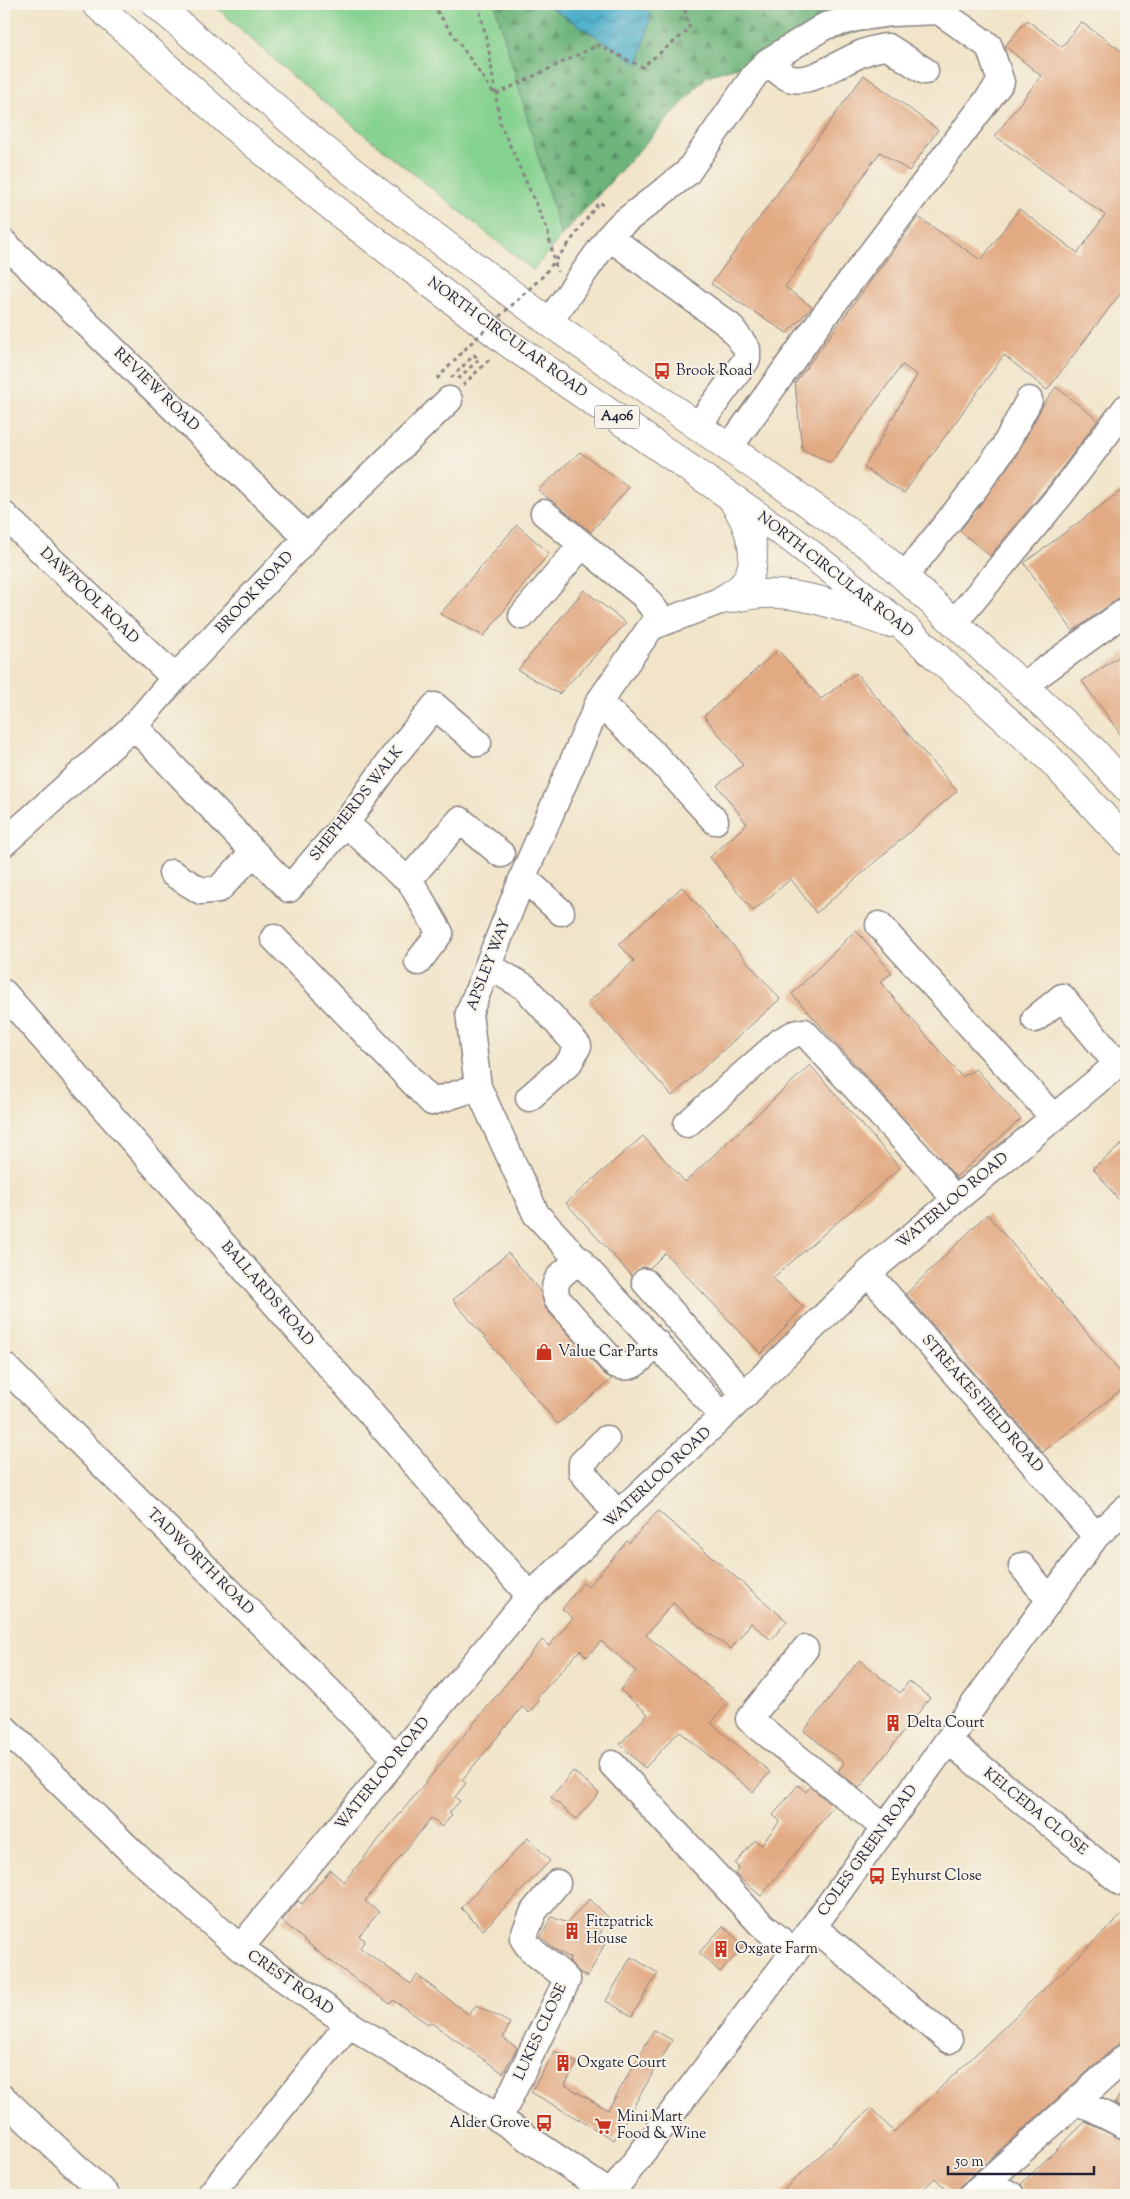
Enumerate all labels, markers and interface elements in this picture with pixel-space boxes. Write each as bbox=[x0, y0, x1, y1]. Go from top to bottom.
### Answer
street label: NORTH CIRCULAR ROAD bbox=[423, 273, 591, 403]
street label: REVIEW ROAD bbox=[108, 343, 204, 437]
bus stop icon: Brook Road bbox=[652, 361, 672, 381]
place label: Brook Road bbox=[676, 361, 753, 382]
road number: A406 bbox=[594, 406, 640, 428]
street label: NORTH CIRCULAR ROAD bbox=[752, 507, 918, 643]
street label: DAWPOOL ROAD bbox=[35, 543, 143, 649]
street label: BROOK ROAD bbox=[211, 547, 299, 639]
street label: SHEPHERDS WALK bbox=[305, 742, 409, 866]
street label: APSLEY WAY bbox=[462, 916, 516, 1014]
street label: WATERLOO ROAD bbox=[893, 1148, 1013, 1254]
street label: BALLARDS ROAD bbox=[216, 1237, 319, 1351]
street label: STREAKES FIELD ROAD bbox=[916, 1331, 1048, 1478]
shop icon: Value Car Parts bbox=[534, 1342, 554, 1362]
place label: Value Car Parts bbox=[558, 1342, 658, 1363]
street label: WATERLOO ROAD bbox=[600, 1422, 716, 1533]
street label: TADWORTH ROAD bbox=[142, 1504, 258, 1620]
street label: WATERLOO ROAD bbox=[331, 1713, 435, 1835]
building icon: Delta Court bbox=[883, 1713, 903, 1733]
place label: Delta Court bbox=[907, 1713, 984, 1734]
street label: KELCEDA CLOSE bbox=[978, 1763, 1092, 1861]
street label: COLES GREEN ROAD bbox=[813, 1781, 923, 1921]
bus stop icon: Eyhurst Close bbox=[867, 1866, 887, 1886]
place label: Eyhurst Close bbox=[891, 1866, 982, 1887]
place label: Fitzpatrick House bbox=[586, 1912, 654, 1950]
building icon: Fitzpatrick House bbox=[562, 1921, 582, 1941]
building icon: Oxgate Farm bbox=[711, 1939, 731, 1959]
place label: Oxgate Farm bbox=[735, 1939, 819, 1960]
street label: CREST ROAD bbox=[243, 1945, 338, 2021]
street label: LUKES CLOSE bbox=[509, 1980, 573, 2084]
building icon: Oxgate Court bbox=[553, 2053, 573, 2073]
place label: Oxgate Court bbox=[577, 2053, 666, 2074]
place label: Mini Mart Food & Wine bbox=[617, 2107, 706, 2145]
place label: Alder Grove bbox=[450, 2113, 530, 2134]
bus stop icon: Alder Grove bbox=[534, 2113, 554, 2133]
supermarket icon: Mini Mart Food & Wine bbox=[593, 2116, 613, 2136]
scale bar bbox=[948, 2144, 1094, 2176]
text: 50 m bbox=[954, 2152, 984, 2173]

